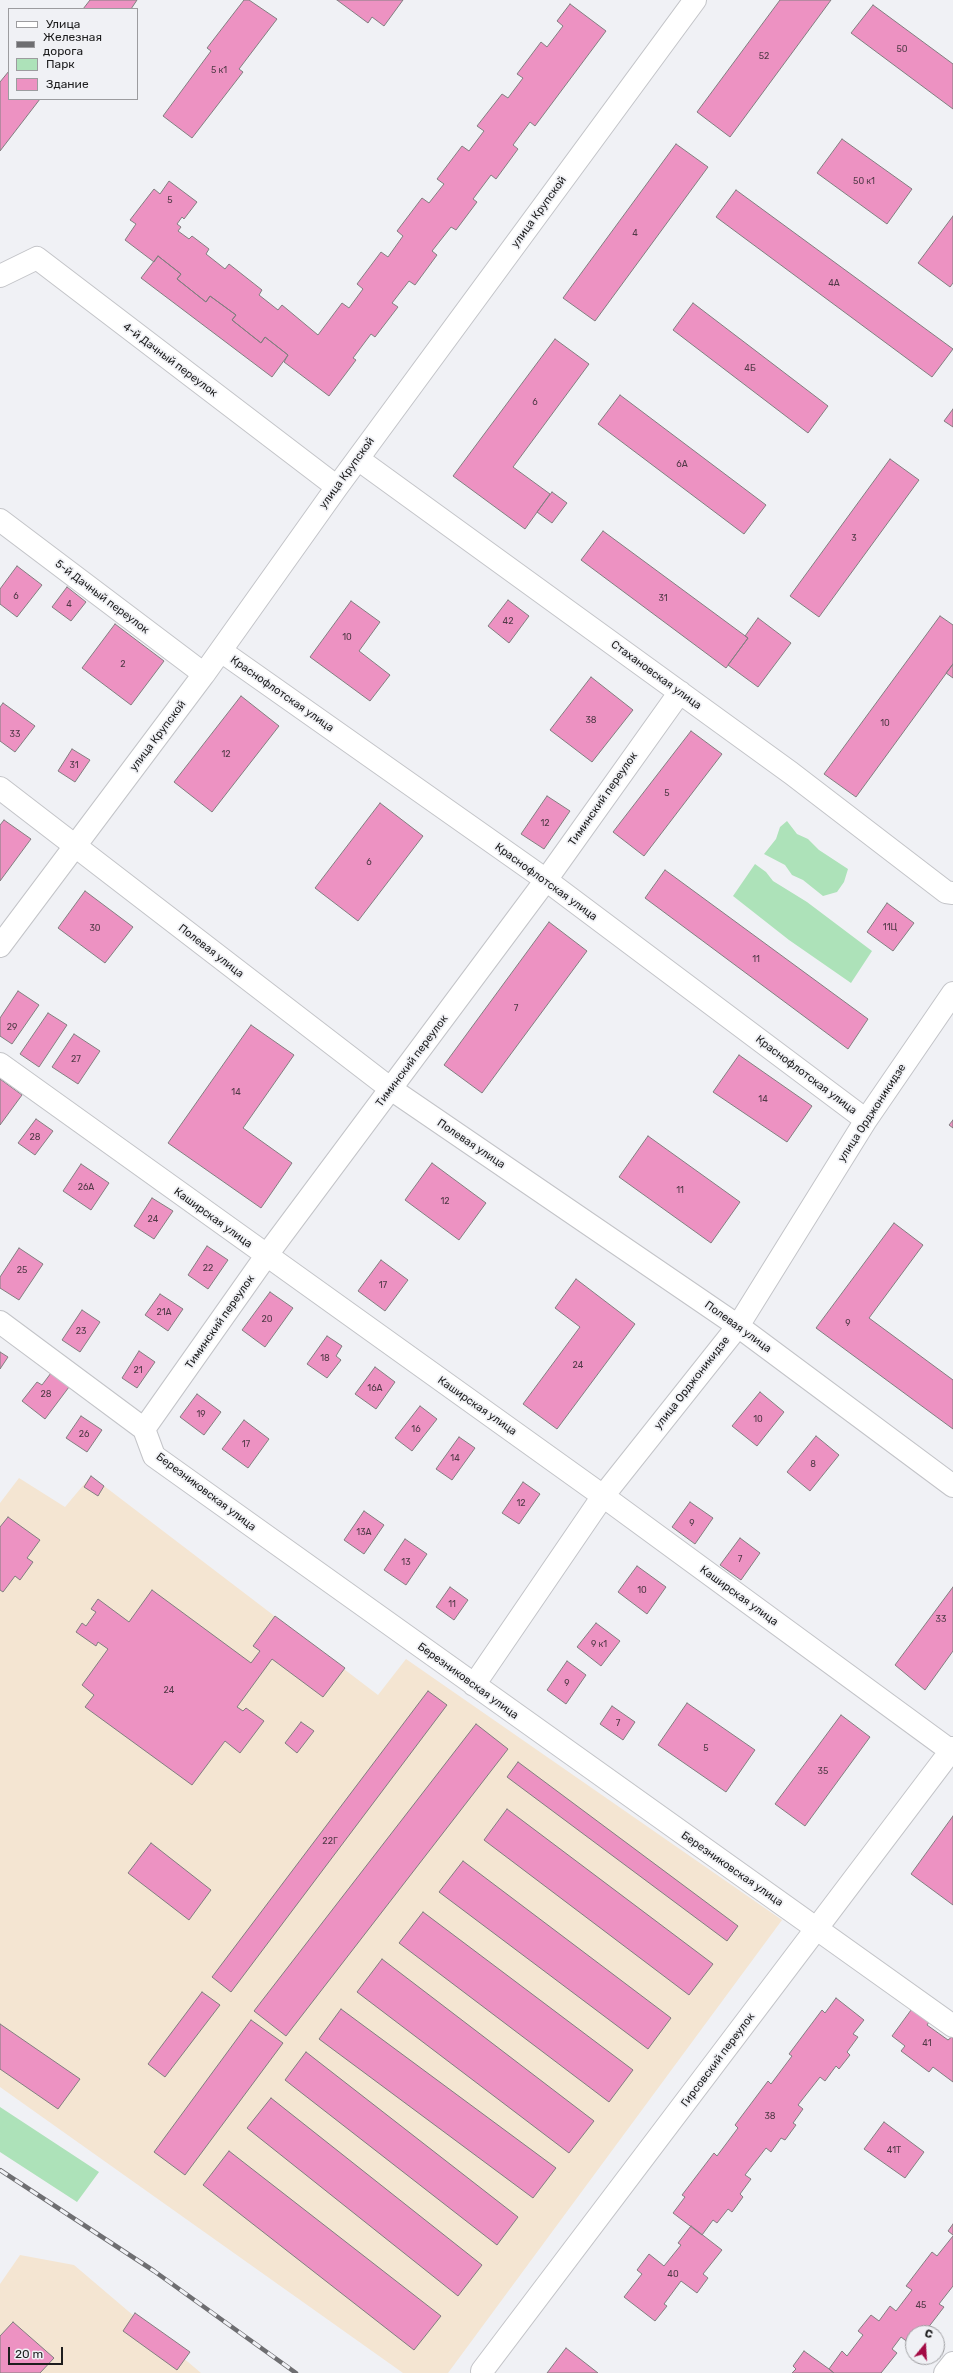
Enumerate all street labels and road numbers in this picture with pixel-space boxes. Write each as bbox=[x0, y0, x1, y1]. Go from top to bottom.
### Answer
street label: улица Крупской bbox=[509, 174, 569, 250]
street label: 4-й Дачный переулок bbox=[120, 320, 220, 400]
street label: улица Крупской bbox=[317, 435, 377, 511]
street label: 5-й Дачный переулок bbox=[52, 557, 152, 637]
street label: Стахановская улица bbox=[608, 638, 704, 712]
street label: Краснофлотская улица bbox=[228, 653, 336, 735]
street label: улица Крупской bbox=[127, 698, 189, 774]
street label: Тиминский переулок bbox=[566, 750, 640, 848]
street label: Краснофлотская улица bbox=[492, 840, 600, 924]
street label: Полевая улица bbox=[176, 921, 246, 981]
street label: Тиминский переулок bbox=[373, 1013, 451, 1109]
street label: Краснофлотская улица bbox=[753, 1033, 859, 1117]
street label: улица Орджоникидзе bbox=[835, 1061, 909, 1165]
street label: Полевая улица bbox=[434, 1116, 508, 1172]
street label: Каширская улица bbox=[171, 1185, 255, 1251]
street label: Тиминский переулок bbox=[183, 1273, 257, 1371]
street label: Полевая улица bbox=[702, 1298, 774, 1356]
street label: улица Орджоникидзе bbox=[652, 1334, 732, 1432]
street label: Каширская улица bbox=[435, 1374, 519, 1438]
street label: Березниковская улица bbox=[154, 1450, 258, 1534]
street label: Каширская улица bbox=[697, 1563, 781, 1629]
street label: Березниковская улица bbox=[415, 1640, 521, 1722]
street label: Березниковская улица bbox=[678, 1829, 786, 1909]
street label: Гирсовский переулок bbox=[678, 2010, 758, 2110]

